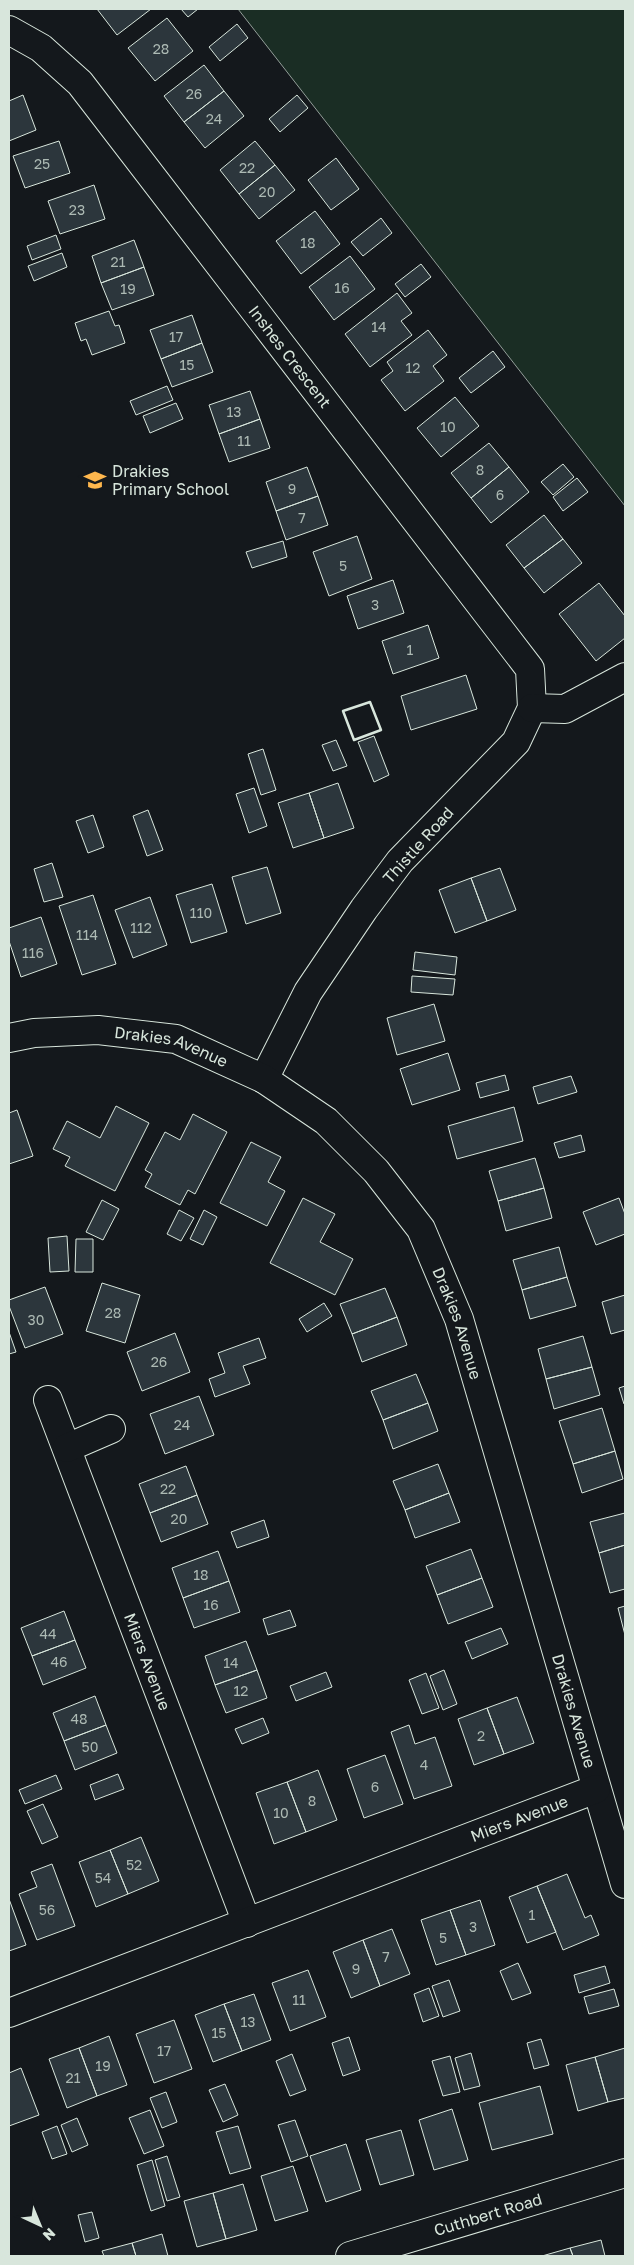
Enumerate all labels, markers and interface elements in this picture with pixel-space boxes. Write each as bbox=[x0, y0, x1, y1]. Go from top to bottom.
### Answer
house number: 28 bbox=[153, 40, 169, 57]
house number: 26 bbox=[186, 85, 202, 102]
house number: 24 bbox=[206, 110, 222, 127]
house number: 25 bbox=[34, 155, 50, 172]
house number: 22 bbox=[239, 159, 255, 176]
house number: 20 bbox=[259, 183, 275, 200]
house number: 23 bbox=[69, 201, 85, 218]
house number: 18 bbox=[300, 234, 316, 251]
house number: 21 bbox=[111, 253, 126, 270]
house number: 16 bbox=[334, 279, 350, 296]
house number: 19 bbox=[120, 280, 136, 297]
street label: Inshes Crescent bbox=[244, 301, 336, 412]
house number: 14 bbox=[371, 318, 387, 335]
house number: 17 bbox=[169, 328, 183, 345]
house number: 15 bbox=[180, 356, 194, 373]
house number: 12 bbox=[406, 359, 420, 376]
house number: 13 bbox=[227, 403, 241, 420]
house number: 10 bbox=[440, 418, 456, 435]
house number: 11 bbox=[237, 432, 251, 449]
place label: Drakies Primary School bbox=[112, 461, 229, 499]
house number: 8 bbox=[476, 461, 484, 478]
school or university icon: Drakies Primary School bbox=[82, 467, 108, 493]
house number: 9 bbox=[288, 480, 296, 497]
house number: 6 bbox=[496, 486, 504, 503]
house number: 7 bbox=[298, 509, 306, 526]
house number: 5 bbox=[339, 557, 347, 574]
house number: 3 bbox=[371, 596, 379, 613]
house number: 1 bbox=[407, 641, 414, 658]
street label: Thistle Road bbox=[378, 802, 458, 888]
house number: 110 bbox=[190, 904, 212, 921]
house number: 112 bbox=[130, 919, 152, 936]
house number: 114 bbox=[76, 926, 98, 943]
house number: 116 bbox=[22, 944, 44, 961]
street label: Drakies Avenue bbox=[113, 1022, 231, 1071]
street label: Drakies Avenue bbox=[428, 1264, 486, 1382]
house number: 28 bbox=[105, 1304, 121, 1321]
house number: 30 bbox=[28, 1311, 44, 1328]
house number: 26 bbox=[151, 1353, 167, 1370]
house number: 24 bbox=[174, 1416, 190, 1433]
house number: 22 bbox=[160, 1480, 176, 1497]
house number: 20 bbox=[171, 1510, 187, 1527]
house number: 18 bbox=[193, 1566, 209, 1583]
house number: 16 bbox=[203, 1596, 219, 1613]
street label: Miers Avenue bbox=[120, 1610, 175, 1713]
house number: 44 bbox=[39, 1625, 57, 1642]
street label: Drakies Avenue bbox=[548, 1652, 600, 1770]
house number: 46 bbox=[50, 1653, 68, 1670]
house number: 14 bbox=[223, 1654, 239, 1671]
house number: 12 bbox=[234, 1682, 248, 1699]
house number: 48 bbox=[70, 1710, 88, 1727]
house number: 2 bbox=[477, 1727, 485, 1744]
house number: 50 bbox=[82, 1738, 98, 1755]
house number: 4 bbox=[420, 1756, 428, 1773]
house number: 6 bbox=[371, 1778, 379, 1795]
street label: Miers Avenue bbox=[468, 1791, 571, 1846]
house number: 8 bbox=[308, 1792, 316, 1809]
house number: 10 bbox=[273, 1804, 289, 1821]
house number: 52 bbox=[126, 1856, 142, 1873]
house number: 54 bbox=[95, 1869, 111, 1886]
house number: 56 bbox=[39, 1901, 55, 1918]
house number: 1 bbox=[529, 1906, 536, 1923]
house number: 3 bbox=[469, 1918, 477, 1935]
house number: 5 bbox=[439, 1929, 447, 1946]
house number: 7 bbox=[382, 1948, 390, 1965]
house number: 9 bbox=[352, 1960, 360, 1977]
house number: 11 bbox=[292, 1991, 306, 2008]
house number: 13 bbox=[241, 2013, 255, 2030]
house number: 15 bbox=[212, 2024, 226, 2041]
house number: 17 bbox=[157, 2042, 171, 2059]
house number: 19 bbox=[95, 2057, 111, 2074]
house number: 21 bbox=[66, 2069, 81, 2086]
street label: Cuthbert Road bbox=[431, 2189, 544, 2240]
north arrow bbox=[15, 2200, 65, 2250]
text: N bbox=[40, 2225, 59, 2245]

